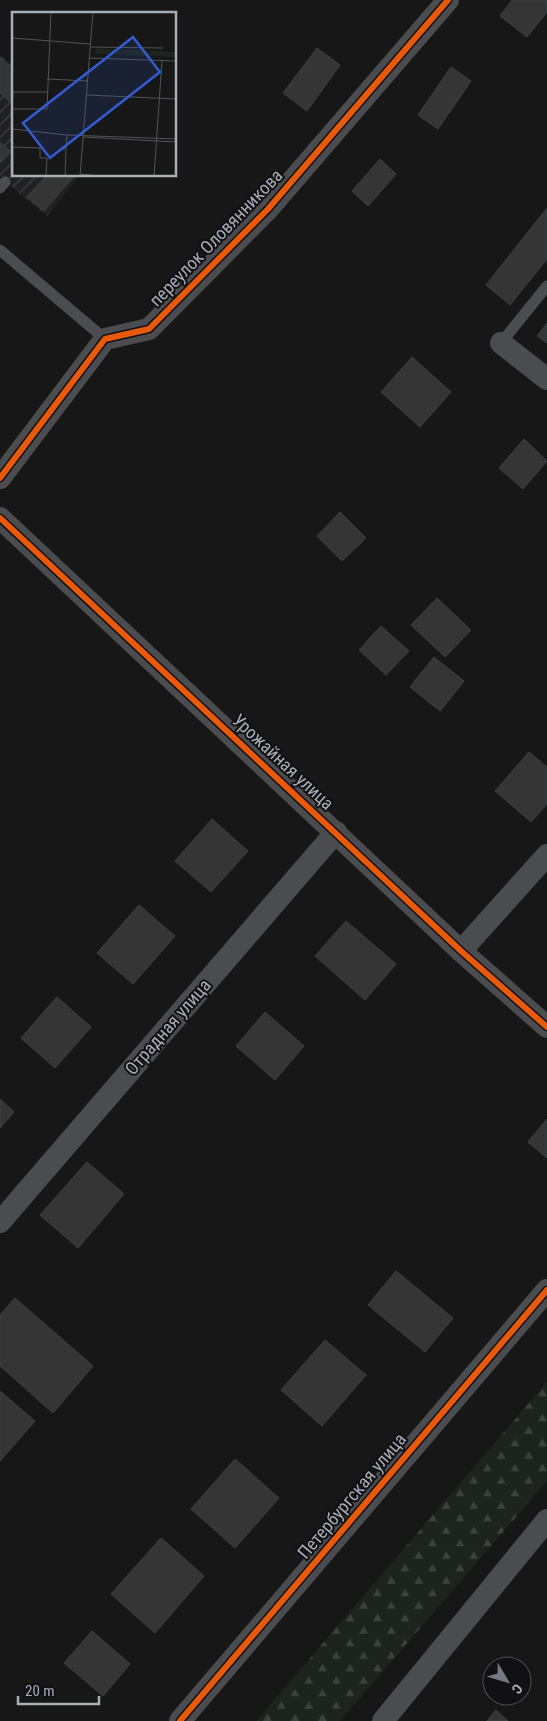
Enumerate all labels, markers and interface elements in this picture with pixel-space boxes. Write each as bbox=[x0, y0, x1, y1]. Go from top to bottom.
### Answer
inset map bbox=[12, 12, 176, 176]
street label: переулок Оловянникова bbox=[145, 165, 287, 311]
street label: Урожайная улица bbox=[228, 709, 338, 814]
street label: Отрадная улица bbox=[120, 975, 215, 1079]
street label: Петербургская улица bbox=[293, 1429, 410, 1563]
north arrow bbox=[482, 1656, 532, 1706]
scale bar bbox=[18, 1674, 99, 1706]
text: С bbox=[508, 1681, 526, 1697]
text: 20 m bbox=[25, 1682, 55, 1700]

